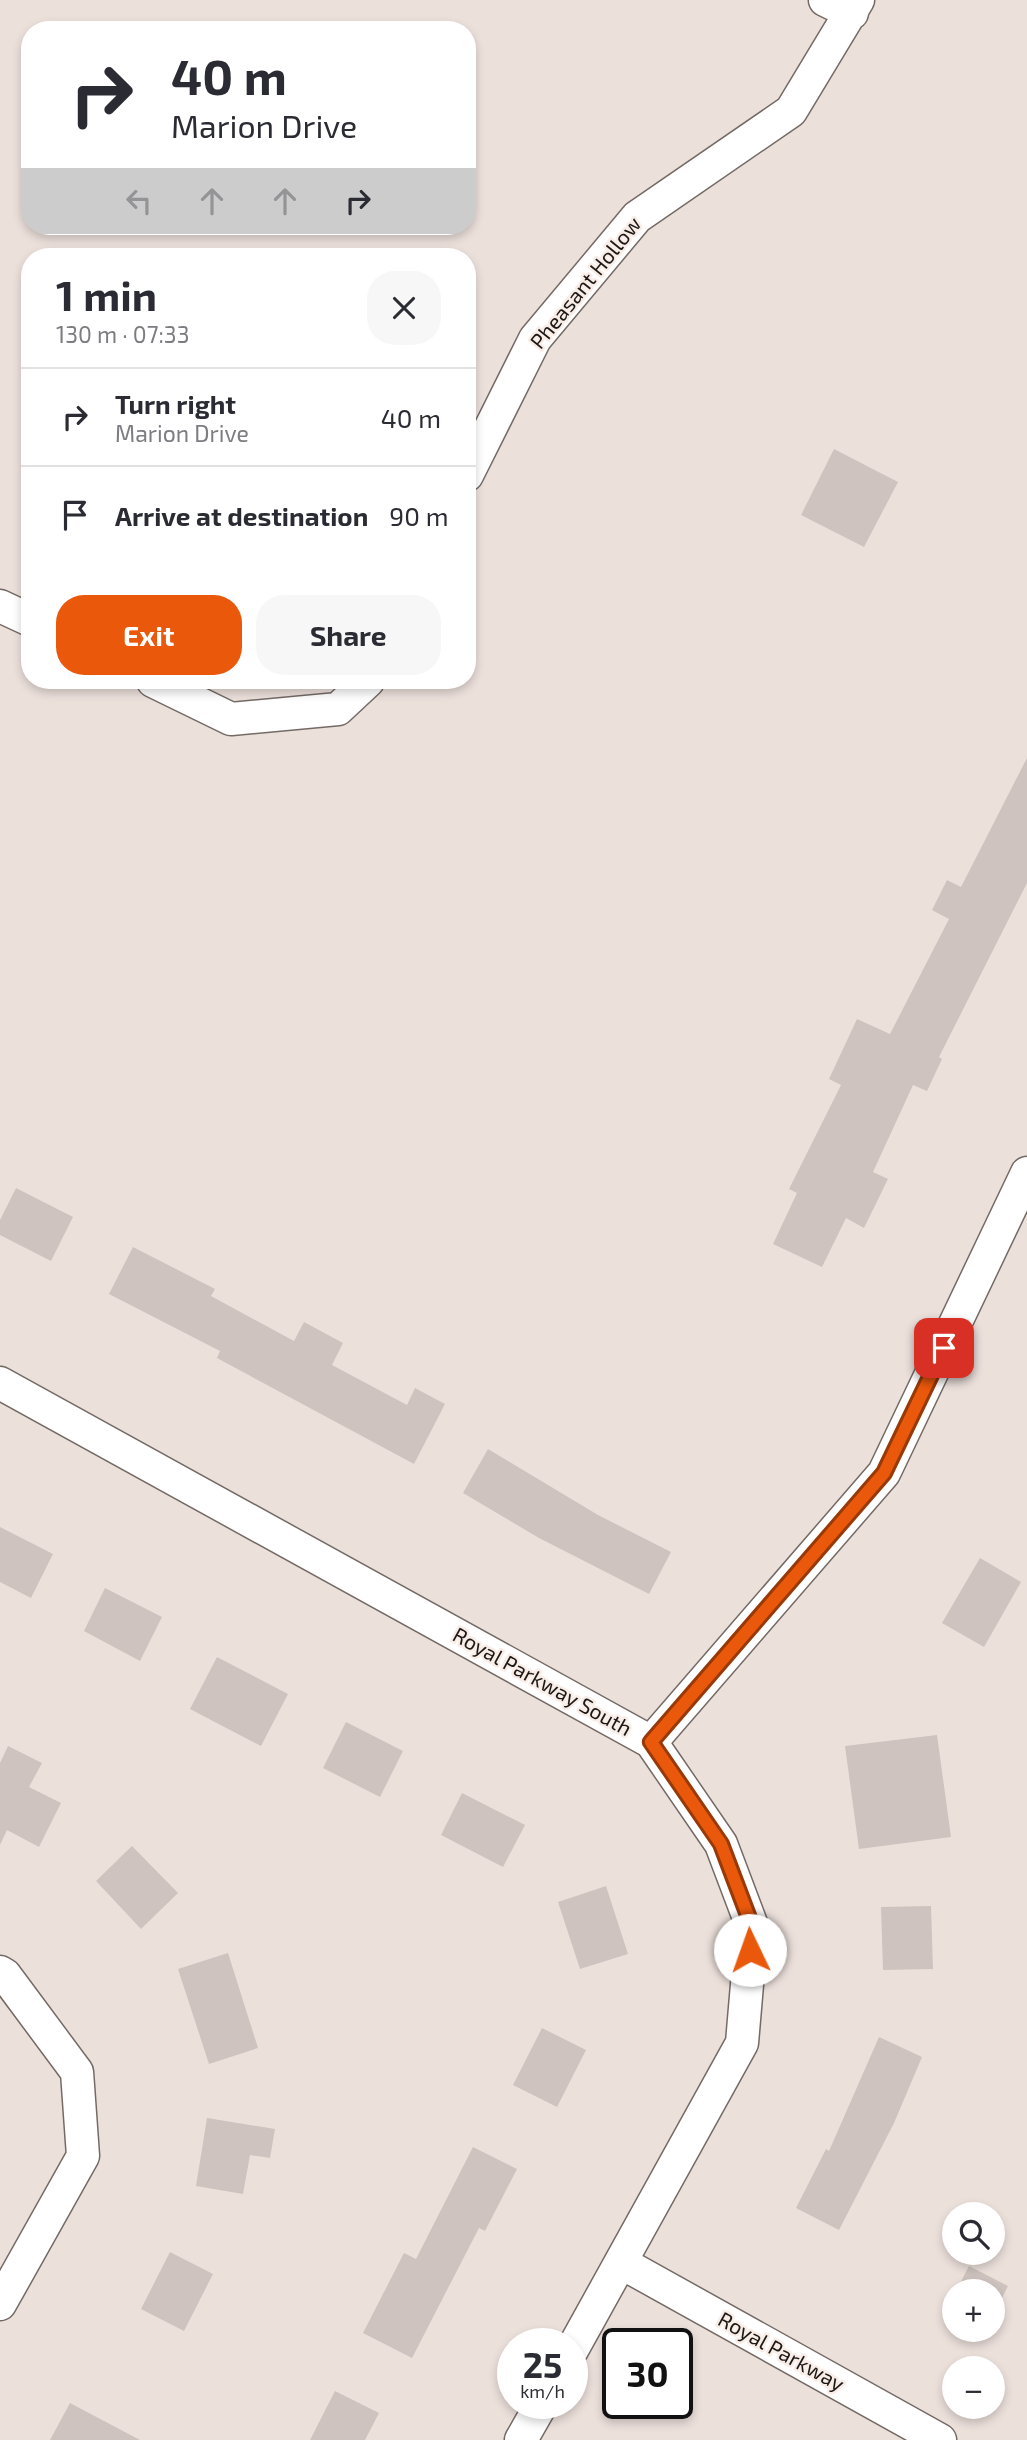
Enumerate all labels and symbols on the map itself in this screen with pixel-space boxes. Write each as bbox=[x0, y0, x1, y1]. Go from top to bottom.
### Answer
street label: Pheasant Hollow bbox=[524, 211, 646, 353]
pin bbox=[914, 1318, 974, 1378]
street label: Royal Parkway South bbox=[449, 1621, 636, 1740]
position arrow bbox=[713, 1913, 787, 1987]
street label: Royal Parkway bbox=[714, 2306, 849, 2396]
speed limit sign: 30 bbox=[602, 2328, 693, 2419]

